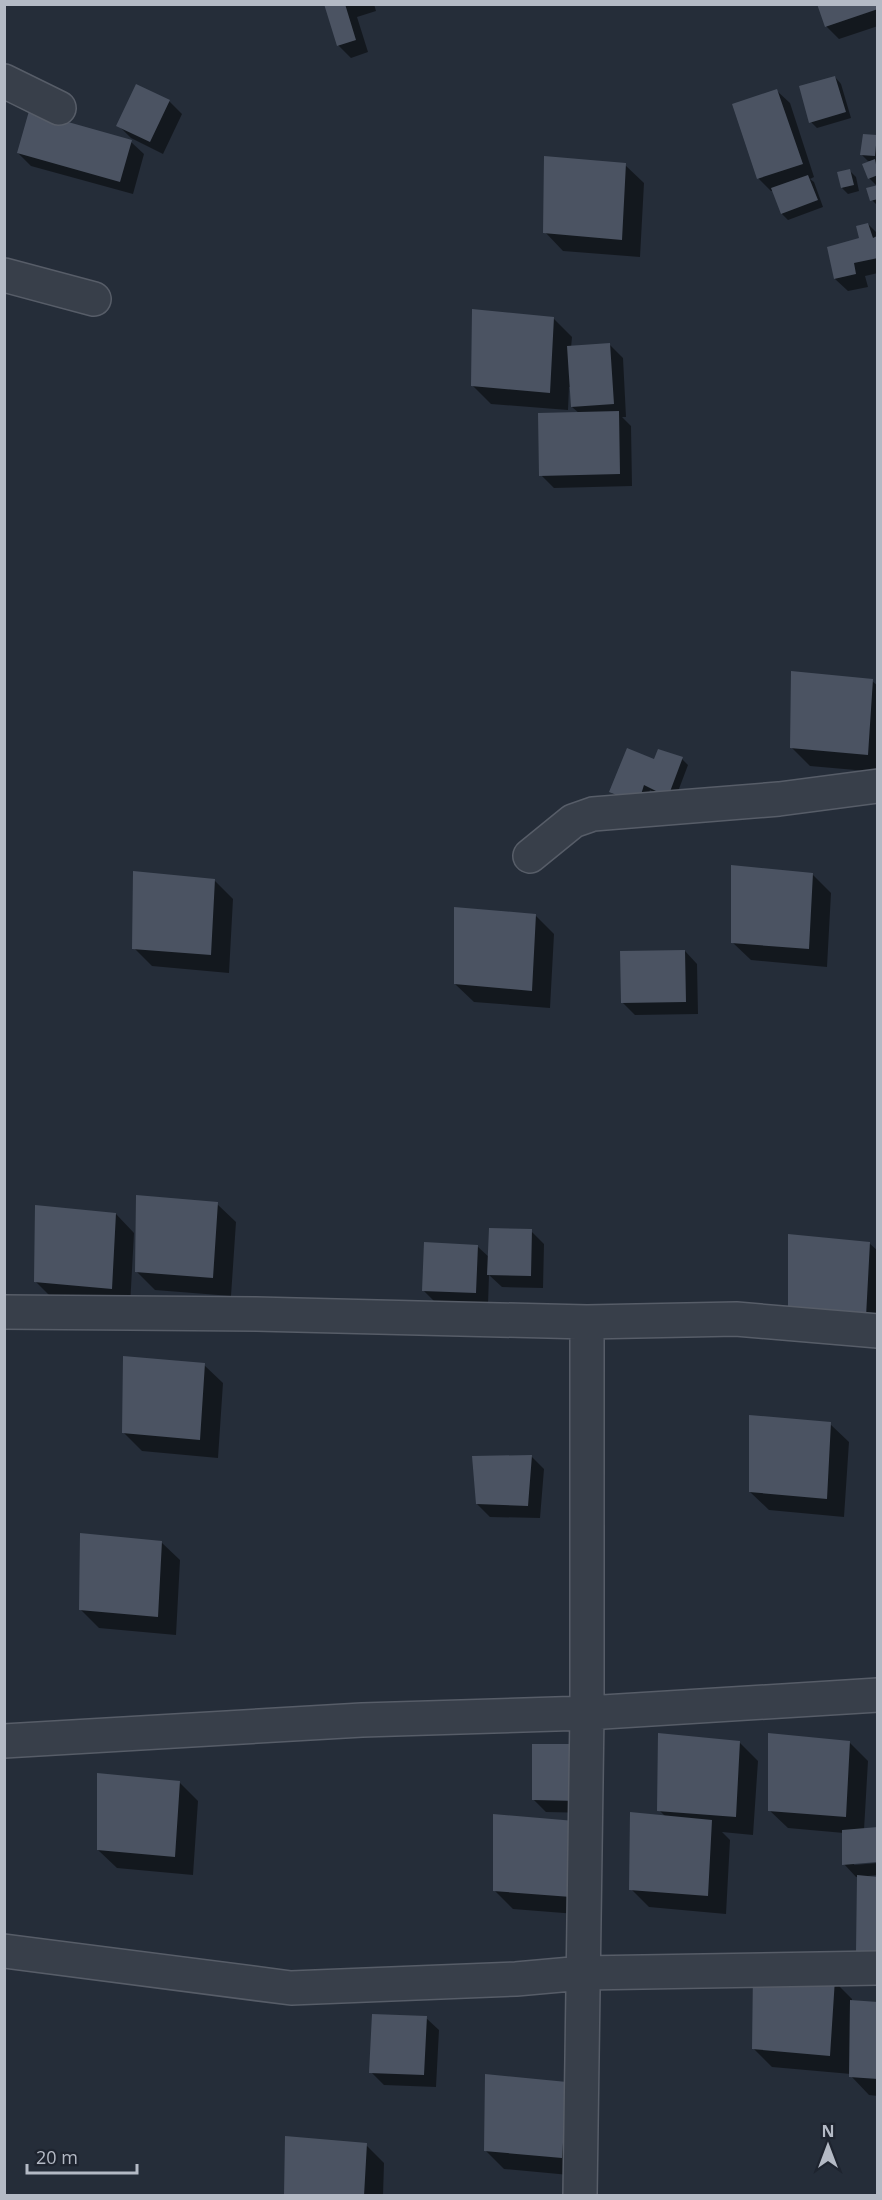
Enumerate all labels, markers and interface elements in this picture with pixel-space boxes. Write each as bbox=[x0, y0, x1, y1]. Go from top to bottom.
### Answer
north arrow bbox=[798, 2116, 858, 2176]
text: N bbox=[821, 2120, 835, 2142]
scale bar bbox=[27, 2137, 136, 2175]
text: 20 m bbox=[36, 2145, 78, 2169]

